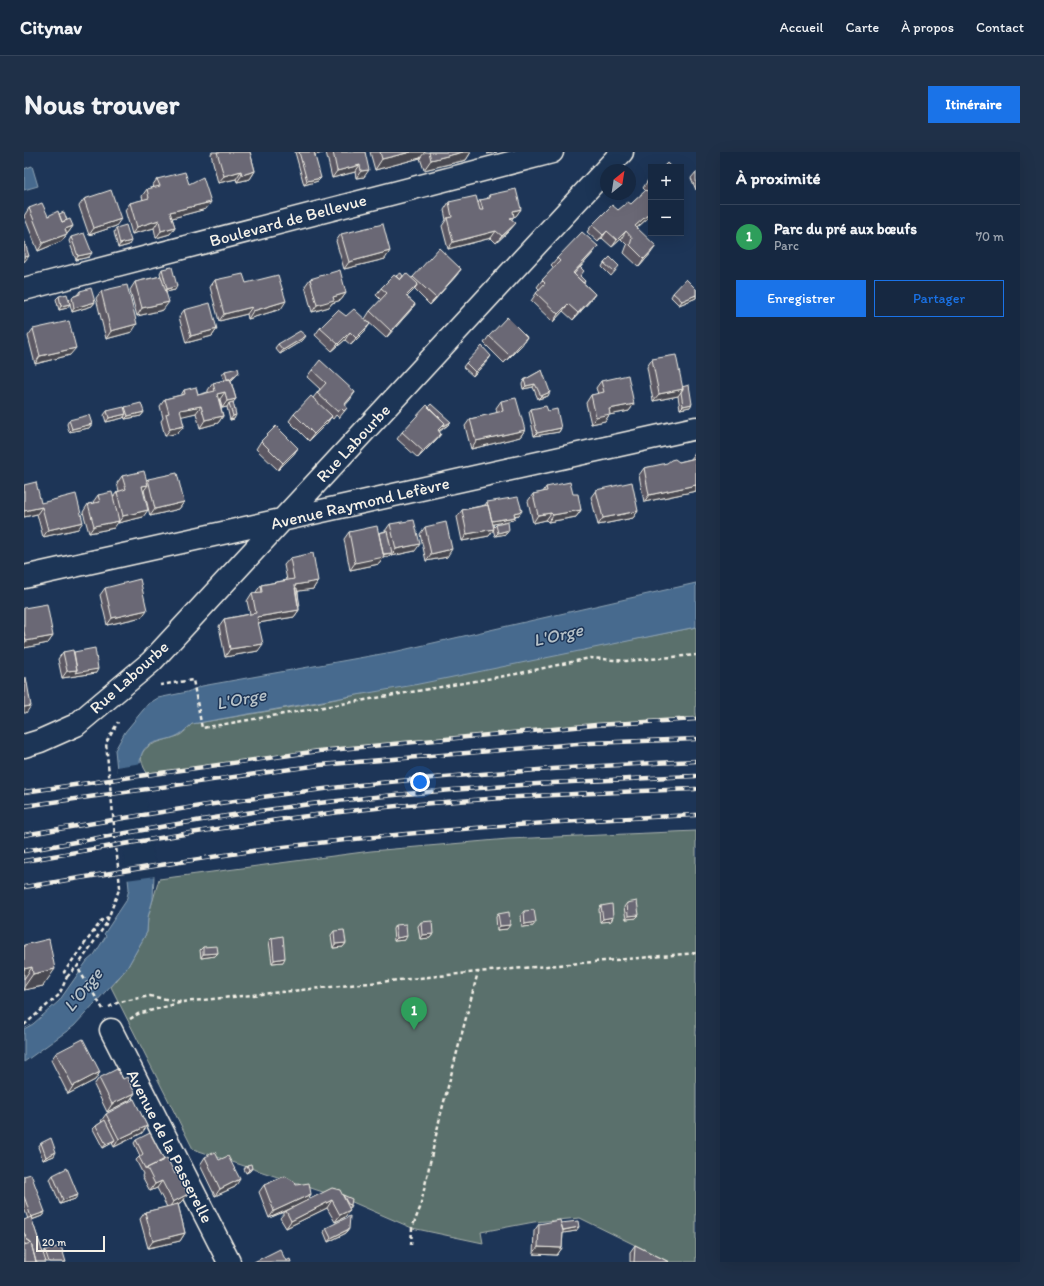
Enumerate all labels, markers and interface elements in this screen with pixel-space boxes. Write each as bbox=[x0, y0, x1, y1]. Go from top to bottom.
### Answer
text: Citynav bbox=[20, 16, 82, 39]
text: Accueil bbox=[780, 19, 823, 36]
text: Carte bbox=[845, 19, 879, 36]
text: À propos bbox=[901, 19, 954, 36]
text: Contact bbox=[976, 19, 1024, 36]
button: Itinéraire bbox=[928, 86, 1020, 123]
text: Nous trouver bbox=[24, 87, 179, 121]
north arrow bbox=[600, 164, 636, 200]
map controls bbox=[648, 164, 684, 236]
button: + bbox=[648, 164, 684, 200]
text: À proximité bbox=[736, 168, 821, 188]
street label: Boulevard de Bellevue bbox=[207, 189, 369, 251]
button: − bbox=[648, 200, 684, 236]
text: Parc du pré aux bœufs bbox=[774, 220, 917, 238]
text: 1 bbox=[746, 229, 752, 244]
text: 70 m bbox=[976, 229, 1004, 244]
text: Parc bbox=[774, 238, 799, 253]
button: Enregistrer bbox=[736, 280, 866, 317]
button: Partager bbox=[874, 280, 1004, 317]
street label: Rue Labourbe bbox=[312, 400, 394, 486]
street label: Avenue Raymond Lefèvre bbox=[269, 473, 451, 533]
water label: L'Orge bbox=[531, 618, 586, 651]
street label: Rue Labourbe bbox=[85, 636, 173, 718]
water label: L'Orge bbox=[214, 683, 269, 715]
your location bbox=[410, 772, 430, 792]
water label: L'Orge bbox=[59, 962, 108, 1017]
pin: 1 bbox=[401, 997, 427, 1030]
street label: Avenue de la Passerelle bbox=[123, 1066, 217, 1226]
scale bar bbox=[36, 1234, 105, 1253]
text: 20 m bbox=[42, 1236, 66, 1249]

